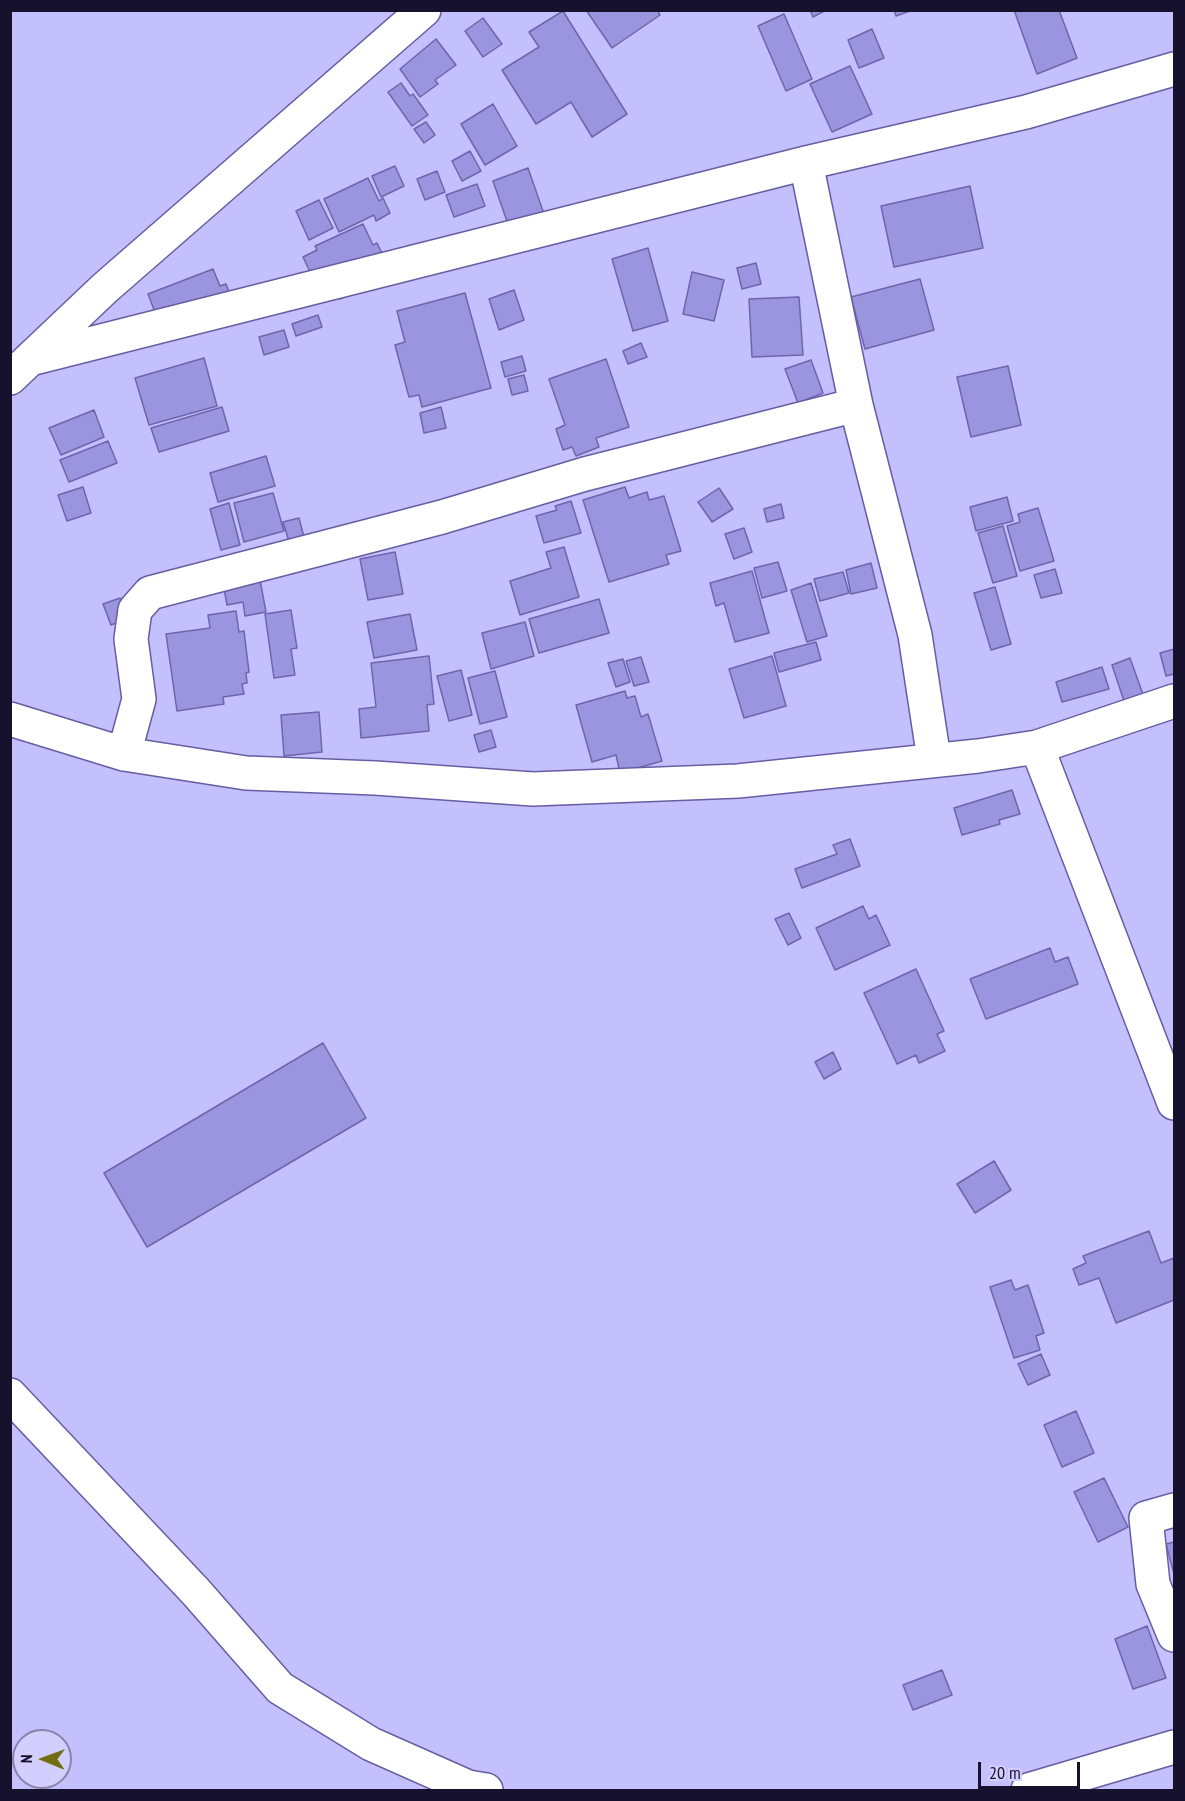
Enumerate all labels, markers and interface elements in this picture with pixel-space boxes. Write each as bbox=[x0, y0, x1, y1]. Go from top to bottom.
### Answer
north arrow bbox=[12, 1729, 72, 1789]
scale bar bbox=[981, 1750, 1083, 1788]
text: N bbox=[16, 1754, 36, 1763]
text: 20 m bbox=[989, 1761, 1021, 1784]

